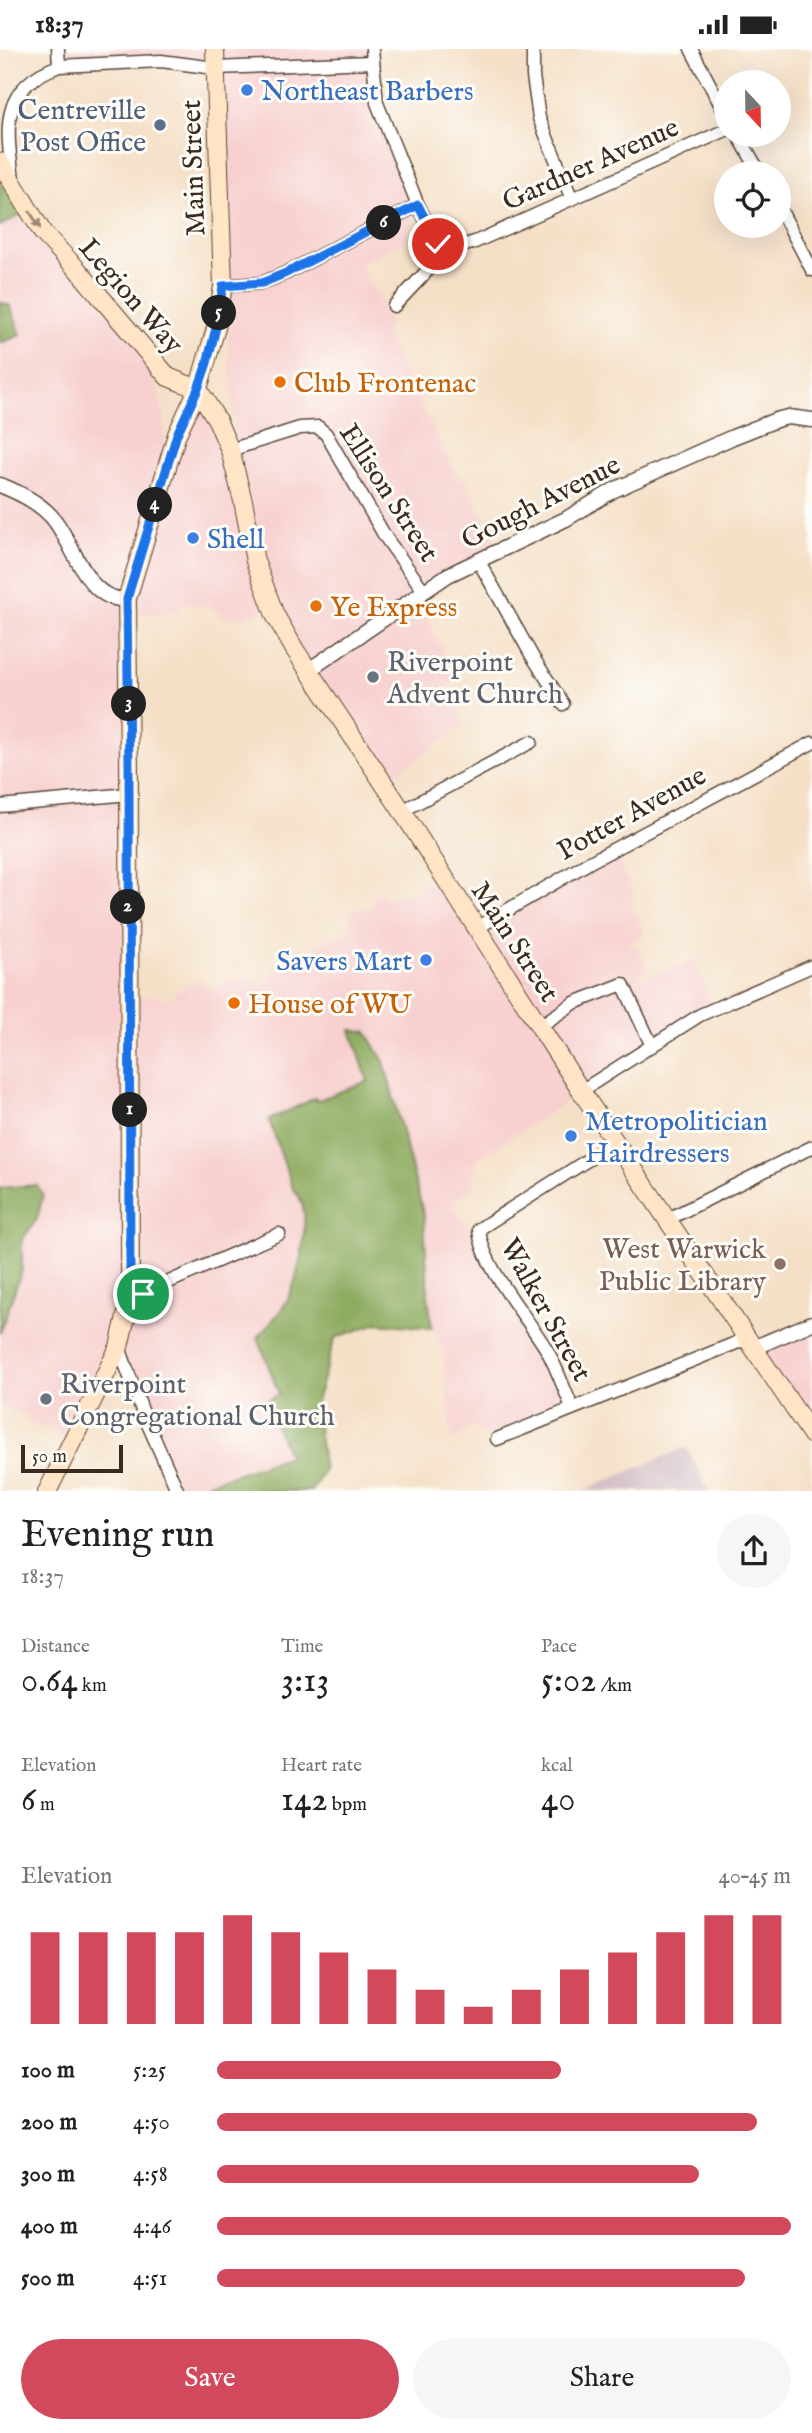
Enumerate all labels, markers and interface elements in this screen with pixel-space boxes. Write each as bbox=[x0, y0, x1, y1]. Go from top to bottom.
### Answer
text: 18:37 bbox=[35, 8, 84, 41]
north arrow bbox=[714, 70, 791, 147]
map controls bbox=[714, 70, 791, 238]
place label: Northeast Barbers bbox=[261, 75, 474, 110]
marker: Northeast Barbers bbox=[239, 82, 255, 98]
place label: Centreville Post Office bbox=[18, 94, 146, 161]
street label: Main Street bbox=[175, 99, 214, 237]
street label: Gardner Avenue bbox=[497, 111, 685, 220]
marker: Centreville Post Office bbox=[152, 117, 168, 133]
button: locate bbox=[714, 161, 791, 238]
pin: 6 bbox=[366, 205, 402, 241]
text: 6 bbox=[379, 210, 388, 234]
one-way arrow bbox=[29, 211, 42, 230]
pin bbox=[408, 214, 468, 274]
icon: check bbox=[419, 225, 457, 263]
street label: Legion Way bbox=[70, 232, 190, 362]
pin: 5 bbox=[202, 295, 236, 331]
text: 5 bbox=[215, 300, 222, 324]
place label: Club Frontenac bbox=[294, 367, 476, 402]
marker: Club Frontenac bbox=[272, 374, 288, 390]
street label: Ellison Street bbox=[330, 418, 446, 569]
street label: Gough Avenue bbox=[456, 448, 627, 558]
pin: 4 bbox=[138, 487, 172, 523]
text: 4 bbox=[150, 492, 159, 516]
place label: Shell bbox=[207, 523, 265, 558]
marker: Shell bbox=[185, 530, 201, 546]
place label: Ye Express bbox=[330, 591, 457, 626]
marker: Ye Express bbox=[308, 598, 324, 614]
place label: Riverpoint Advent Church bbox=[386, 646, 563, 713]
marker: Riverpoint Advent Church bbox=[365, 669, 381, 685]
pin: 3 bbox=[111, 687, 146, 721]
text: 3 bbox=[125, 691, 132, 715]
street label: Potter Avenue bbox=[552, 759, 713, 869]
street label: Main Street bbox=[462, 876, 566, 1009]
pin: 2 bbox=[110, 889, 146, 925]
text: 2 bbox=[123, 894, 132, 918]
place label: Savers Mart bbox=[276, 945, 412, 980]
marker: Savers Mart bbox=[418, 952, 434, 968]
place label: House of WU bbox=[248, 988, 412, 1023]
marker: House of WU bbox=[226, 995, 242, 1011]
pin: 1 bbox=[113, 1093, 148, 1127]
text: 1 bbox=[126, 1097, 133, 1121]
place label: Metropolitician Hairdressers bbox=[585, 1105, 768, 1172]
marker: Metropolitician Hairdressers bbox=[563, 1128, 579, 1144]
street label: Walker Street bbox=[491, 1232, 599, 1388]
place label: West Warwick Public Library bbox=[599, 1233, 767, 1300]
marker: West Warwick Public Library bbox=[772, 1256, 788, 1272]
pin bbox=[113, 1264, 173, 1324]
icon: arrive bbox=[124, 1275, 162, 1313]
place label: Riverpoint Congregational Church bbox=[60, 1368, 335, 1435]
marker: Riverpoint Congregational Church bbox=[38, 1391, 54, 1407]
scale bar bbox=[21, 1443, 122, 1474]
text: 50 m bbox=[32, 1445, 67, 1469]
text: Evening run bbox=[21, 1512, 215, 1560]
button: share bbox=[717, 1514, 791, 1588]
text: 18:37 bbox=[21, 1562, 64, 1591]
text: Distance bbox=[21, 1635, 90, 1659]
text: Time bbox=[281, 1635, 323, 1659]
text: Pace bbox=[541, 1635, 577, 1659]
text: 0.64 bbox=[21, 1659, 78, 1704]
text: 3:13 bbox=[281, 1659, 329, 1704]
text: 5:02 bbox=[541, 1659, 597, 1704]
text: km bbox=[78, 1674, 107, 1698]
text: /km bbox=[597, 1674, 632, 1698]
text: Elevation bbox=[21, 1754, 96, 1778]
text: Heart rate bbox=[281, 1754, 362, 1778]
text: kcal bbox=[541, 1754, 573, 1778]
text: 6 bbox=[21, 1778, 36, 1823]
text: 142 bbox=[281, 1778, 328, 1823]
text: 40 bbox=[541, 1778, 575, 1823]
text: m bbox=[36, 1793, 55, 1817]
text: bpm bbox=[328, 1793, 367, 1817]
text: Elevation bbox=[21, 1862, 112, 1891]
text: 40–45 m bbox=[718, 1862, 791, 1891]
text: 100 m bbox=[21, 2056, 75, 2085]
text: 5:25 bbox=[133, 2056, 166, 2085]
text: 200 m bbox=[21, 2108, 77, 2137]
text: 4:50 bbox=[133, 2108, 170, 2137]
text: 300 m bbox=[21, 2160, 75, 2189]
text: 4:58 bbox=[133, 2160, 168, 2189]
text: 400 m bbox=[21, 2212, 78, 2241]
text: 4:46 bbox=[133, 2212, 171, 2241]
text: 500 m bbox=[21, 2264, 75, 2293]
text: 4:51 bbox=[133, 2264, 167, 2293]
button: Save bbox=[21, 2339, 399, 2419]
button: Share bbox=[413, 2339, 791, 2419]

